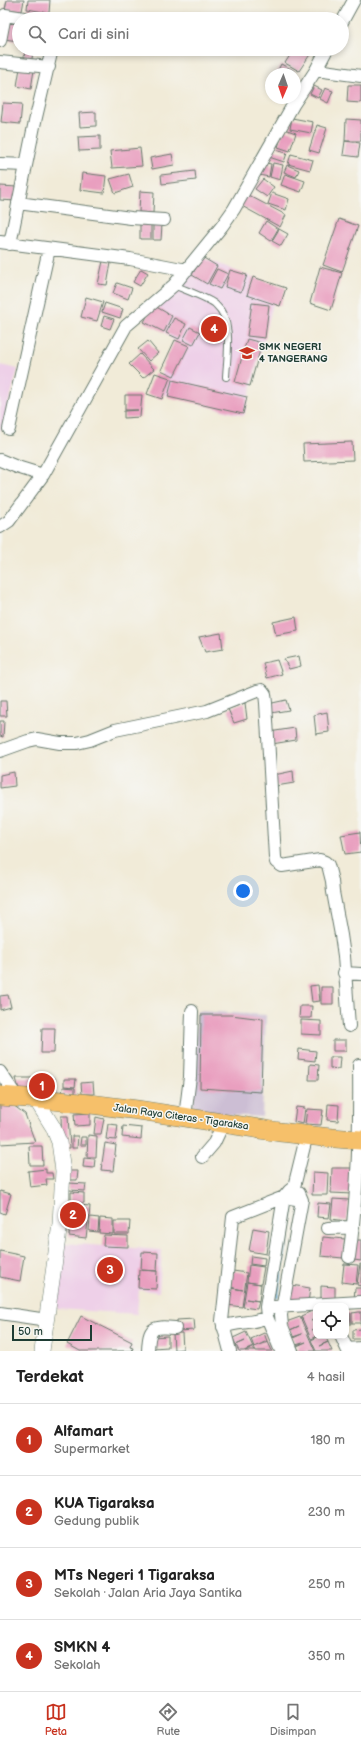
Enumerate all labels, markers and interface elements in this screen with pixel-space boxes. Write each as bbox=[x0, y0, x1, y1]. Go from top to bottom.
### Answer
search box bbox=[12, 12, 349, 56]
icon: search bbox=[26, 23, 48, 45]
text: Cari di sini bbox=[58, 25, 129, 44]
north arrow bbox=[265, 68, 301, 104]
pin: 4 bbox=[201, 314, 227, 344]
place label: SMK NEGERI 4 TANGERANG bbox=[259, 341, 328, 365]
school or university icon: SMK NEGERI 4 TANGERANG bbox=[238, 344, 256, 362]
your location bbox=[233, 881, 253, 901]
pin: 1 bbox=[29, 1071, 55, 1101]
street label: Jalan Raya Citeras - Tigaraksa bbox=[113, 1102, 250, 1132]
pin: 2 bbox=[60, 1200, 86, 1230]
pin: 3 bbox=[97, 1255, 123, 1285]
map controls bbox=[313, 1303, 349, 1339]
button: locate bbox=[313, 1303, 349, 1339]
scale bar bbox=[12, 1323, 92, 1342]
text: 50 m bbox=[18, 1325, 43, 1338]
text: Terdekat bbox=[16, 1367, 84, 1387]
text: 4 hasil bbox=[307, 1369, 345, 1385]
text: Alfamart bbox=[54, 1422, 113, 1441]
text: 1 bbox=[26, 1432, 32, 1448]
text: 180 m bbox=[310, 1432, 345, 1448]
text: Supermarket bbox=[54, 1441, 130, 1457]
text: KUA Tigaraksa bbox=[54, 1494, 155, 1513]
text: 2 bbox=[25, 1504, 33, 1520]
text: 230 m bbox=[308, 1504, 345, 1520]
text: Gedung publik bbox=[54, 1513, 139, 1529]
text: MTs Negeri 1 Tigaraksa bbox=[54, 1566, 215, 1585]
text: 3 bbox=[25, 1576, 33, 1592]
text: 250 m bbox=[308, 1576, 345, 1592]
text: Sekolah · Jalan Aria Jaya Santika bbox=[54, 1585, 242, 1601]
text: SMKN 4 bbox=[54, 1638, 110, 1657]
text: 4 bbox=[25, 1648, 33, 1664]
text: 350 m bbox=[308, 1648, 345, 1664]
text: Sekolah bbox=[54, 1657, 100, 1673]
tab: Peta bbox=[45, 1701, 67, 1738]
tab: Rute bbox=[157, 1701, 180, 1738]
tab: Disimpan bbox=[270, 1701, 316, 1738]

